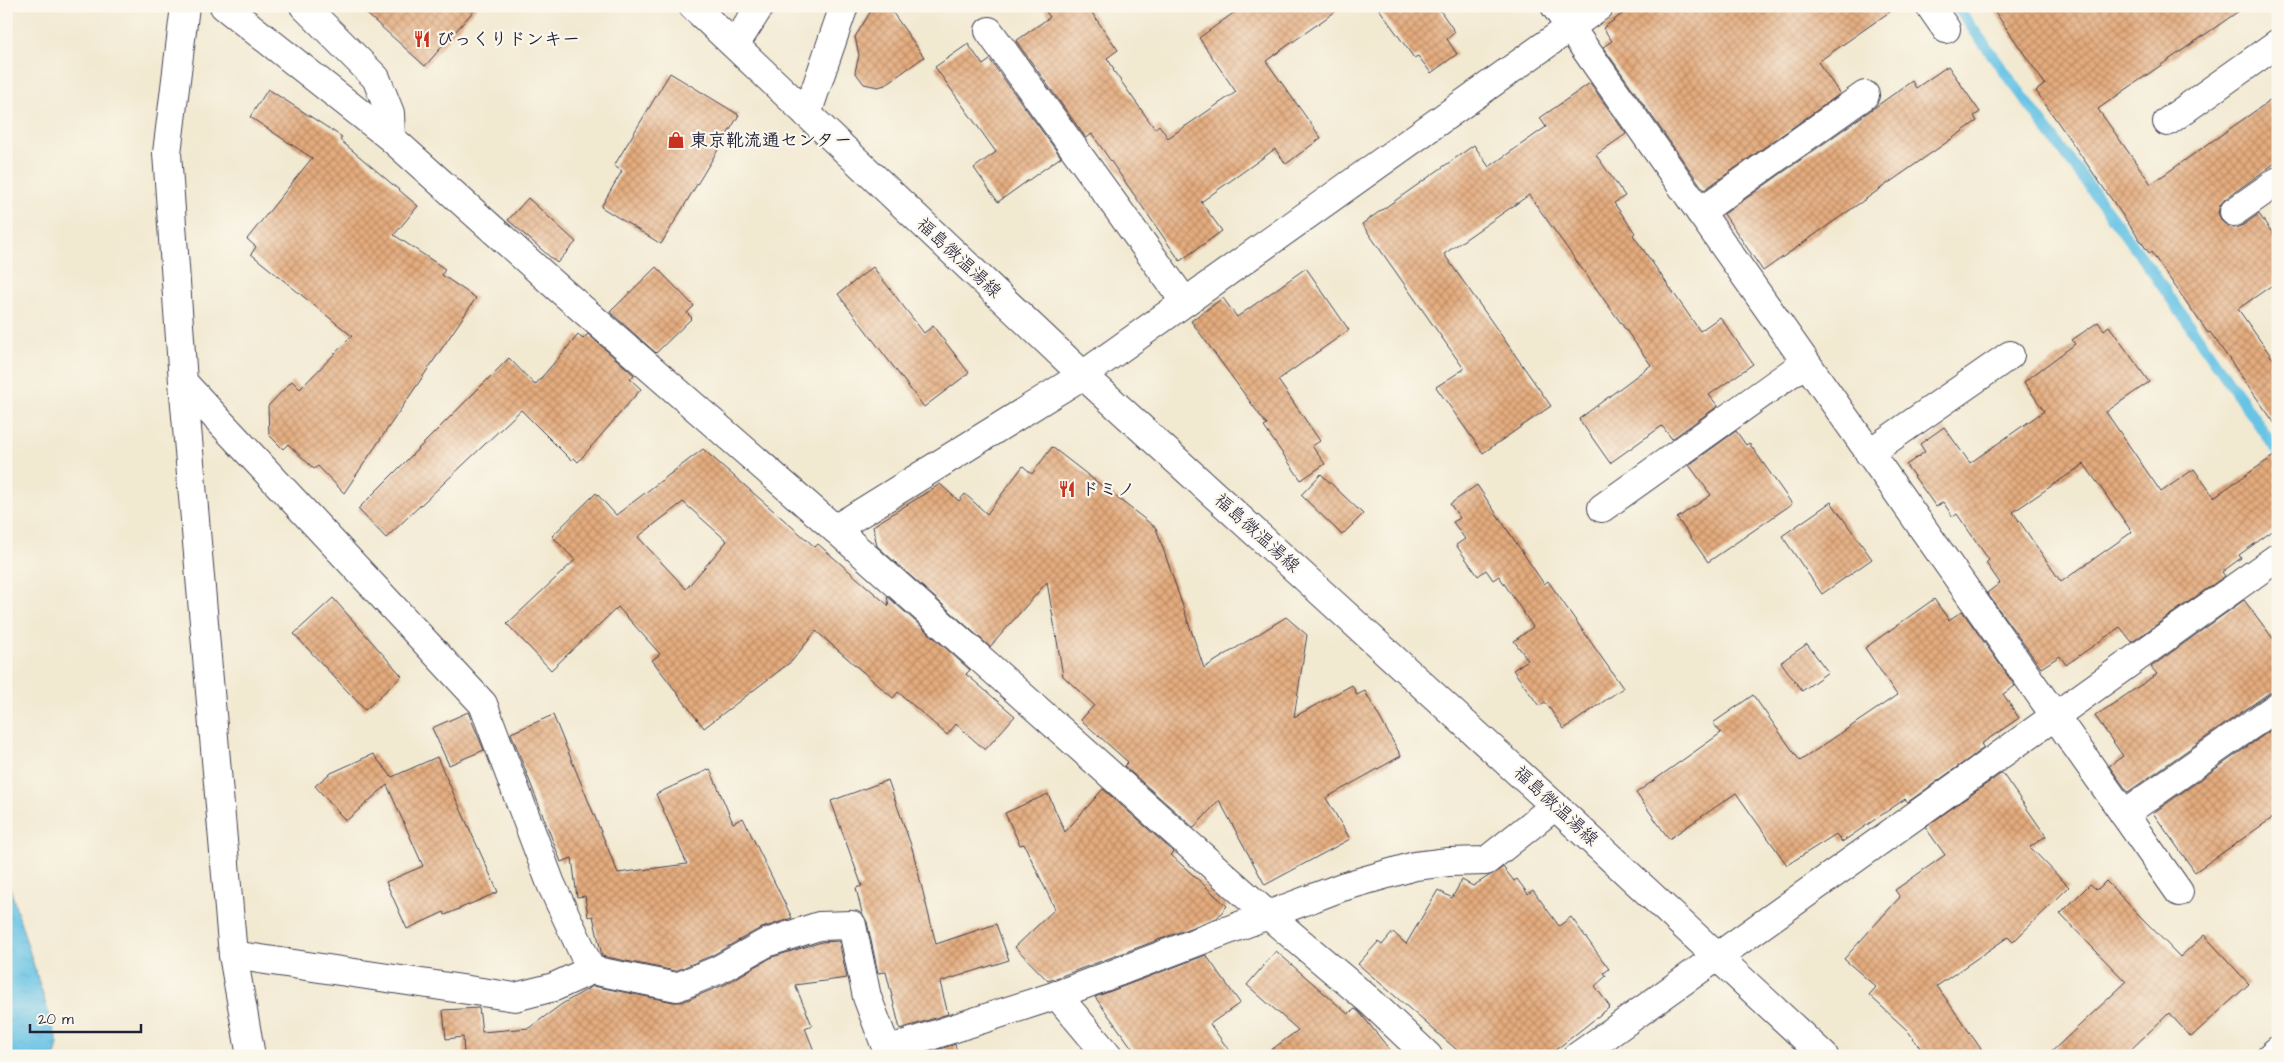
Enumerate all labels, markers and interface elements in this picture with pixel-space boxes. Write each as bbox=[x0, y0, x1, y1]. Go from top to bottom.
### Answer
place label: びっくりドンキー bbox=[436, 27, 580, 52]
restaurant icon: びっくりドンキー bbox=[412, 29, 432, 49]
place label: 東京靴流通センター bbox=[690, 128, 852, 153]
shop icon: 東京靴流通センター bbox=[666, 130, 686, 150]
street label: 福島微温湯線 bbox=[911, 212, 1007, 304]
place label: ドミノ bbox=[1081, 477, 1135, 502]
restaurant icon: ドミノ bbox=[1057, 479, 1077, 499]
street label: 福島微温湯線 bbox=[1209, 488, 1305, 578]
street label: 福島微温湯線 bbox=[1508, 760, 1604, 852]
scale bar bbox=[30, 1002, 141, 1034]
text: 20 m bbox=[38, 1009, 74, 1030]

